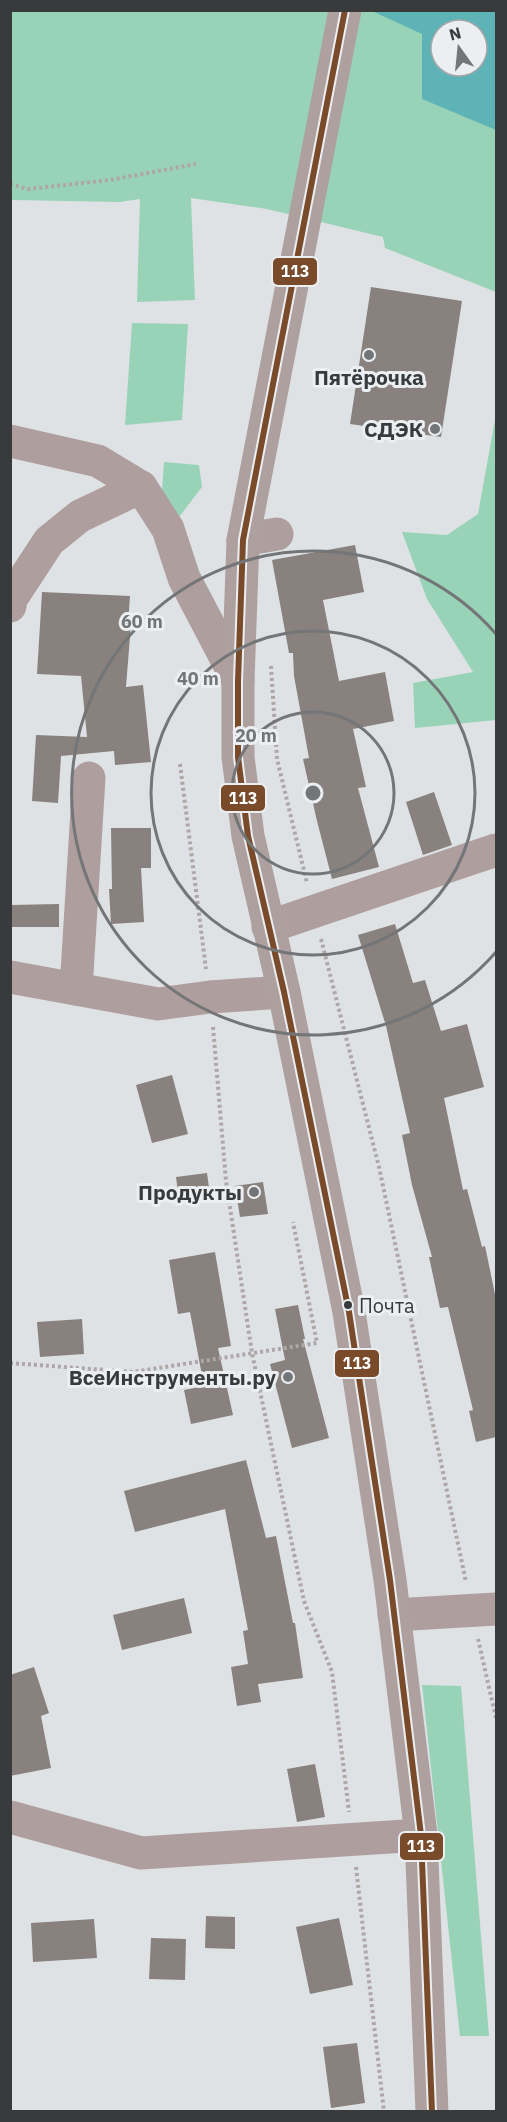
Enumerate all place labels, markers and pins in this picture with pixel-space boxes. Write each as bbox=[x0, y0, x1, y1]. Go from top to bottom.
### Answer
marker: Пятёрочка bbox=[362, 348, 376, 362]
place label: Пятёрочка bbox=[314, 363, 424, 391]
place label: СДЭК bbox=[364, 415, 423, 443]
marker: СДЭК bbox=[428, 422, 442, 436]
centre of rings bbox=[303, 783, 323, 803]
place label: Продукты bbox=[138, 1178, 242, 1206]
marker: Продукты bbox=[247, 1185, 261, 1199]
place label: Почта bbox=[359, 1292, 415, 1319]
marker: Почта bbox=[342, 1299, 354, 1311]
place label: ВсеИнструменты.ру bbox=[69, 1363, 277, 1391]
marker: ВсеИнструменты.ру bbox=[281, 1370, 295, 1384]

